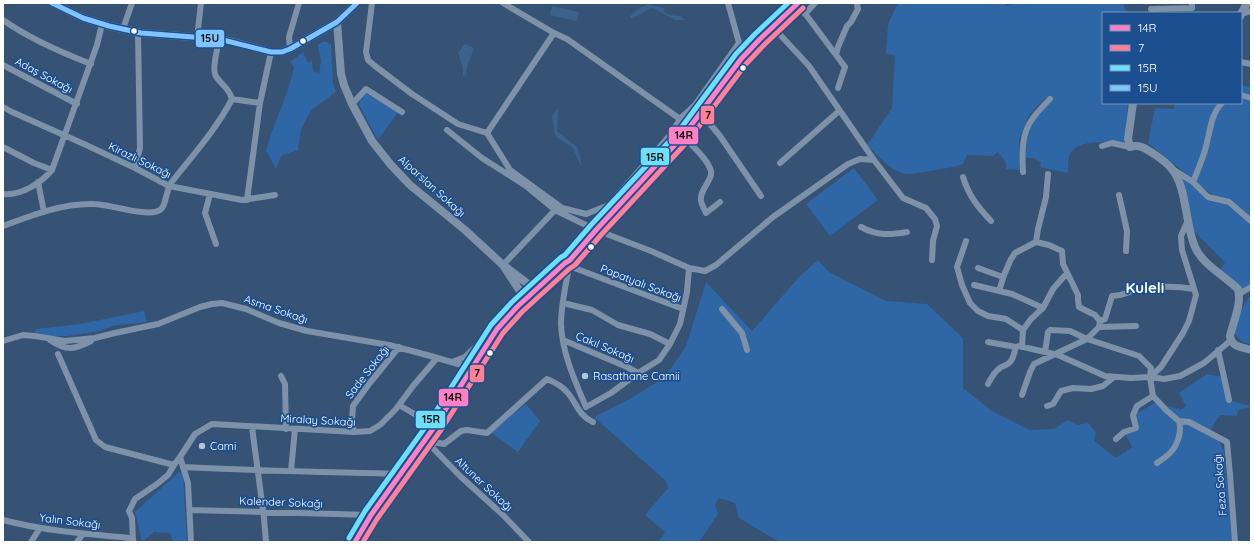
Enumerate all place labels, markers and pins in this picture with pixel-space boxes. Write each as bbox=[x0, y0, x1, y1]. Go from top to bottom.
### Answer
unlabelled marker bbox=[129, 26, 139, 36]
unlabelled marker bbox=[298, 36, 308, 46]
unlabelled marker bbox=[738, 63, 748, 73]
unlabelled marker bbox=[586, 242, 596, 252]
unlabelled marker bbox=[485, 348, 495, 358]
place label: Rasathane Camii bbox=[593, 369, 680, 383]
marker: Rasathane Camii bbox=[580, 371, 590, 381]
place label: Cami bbox=[210, 439, 236, 453]
marker: Cami bbox=[197, 441, 207, 451]

